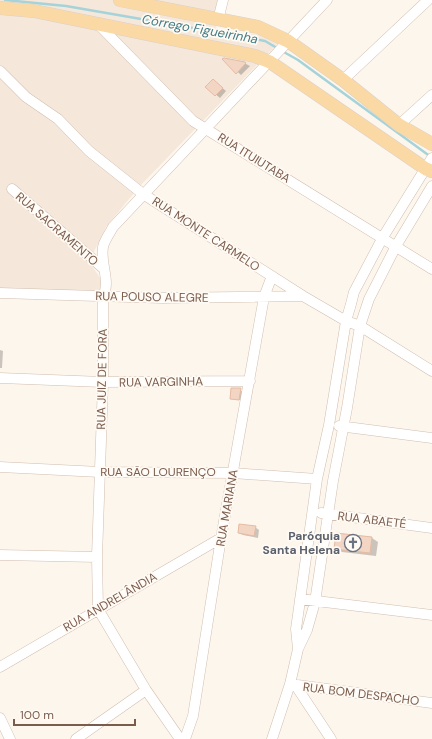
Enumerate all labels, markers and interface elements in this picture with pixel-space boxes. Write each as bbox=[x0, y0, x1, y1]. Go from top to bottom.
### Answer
water label: Córrego Figueirinha bbox=[141, 10, 259, 48]
street label: RUA ITUIUTABA bbox=[215, 129, 293, 187]
street label: RUA SACRAMENTO bbox=[12, 189, 102, 269]
street label: RUA MONTE CARMELO bbox=[149, 193, 263, 275]
street label: RUA POUSO ALEGRE bbox=[95, 288, 209, 306]
street label: RUA JUIZ DE FORA bbox=[93, 328, 111, 430]
street label: RUA VARGINHA bbox=[119, 373, 203, 391]
street label: RUA SÃO LOURENÇO bbox=[100, 464, 216, 480]
street label: RUA MARIANA bbox=[212, 468, 242, 548]
street label: RUA ABAETÉ bbox=[337, 508, 407, 532]
place label: Paróquia Santa Helena bbox=[263, 528, 340, 558]
church icon: Paróquia Santa Helena bbox=[343, 533, 363, 553]
street label: RUA ANDRELÂNDIA bbox=[60, 569, 160, 635]
street label: RUA BOM DESPACHO bbox=[302, 679, 420, 709]
scale bar bbox=[14, 701, 135, 727]
text: 100 m bbox=[20, 707, 54, 723]

